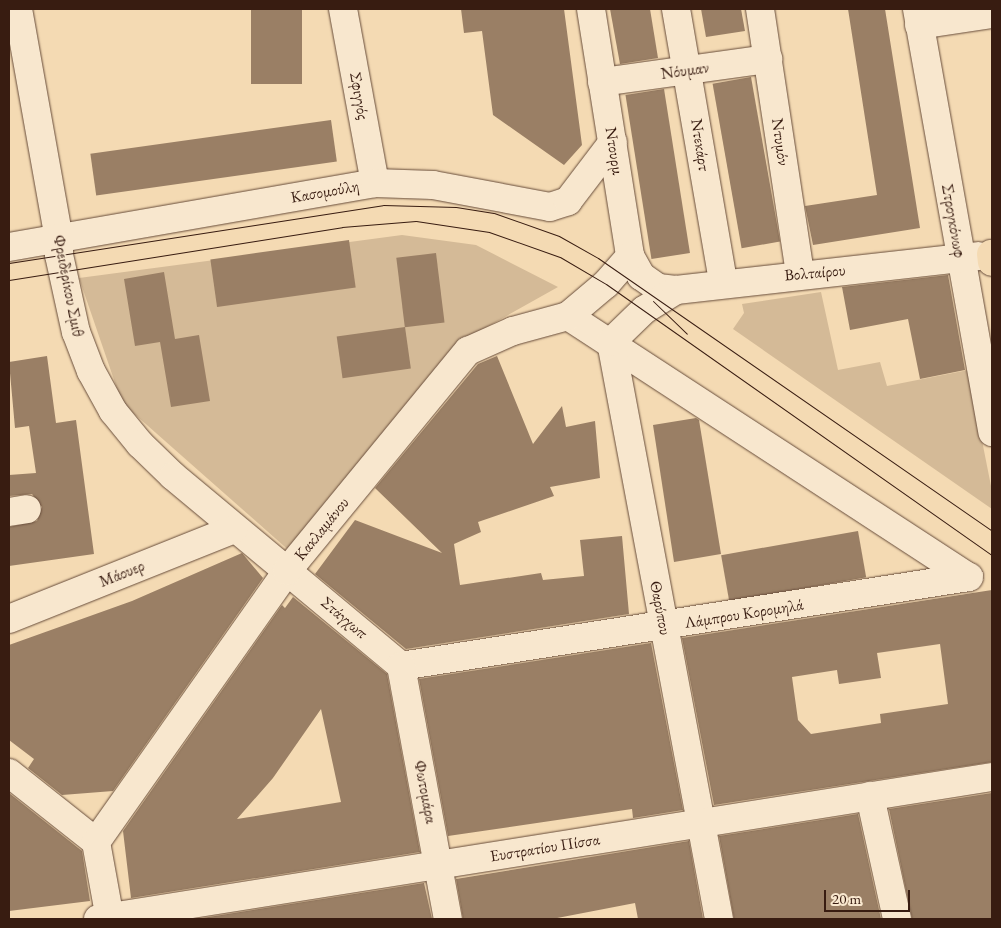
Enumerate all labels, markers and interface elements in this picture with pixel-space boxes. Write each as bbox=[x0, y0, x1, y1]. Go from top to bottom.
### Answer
street label: Νόυμαν bbox=[660, 58, 710, 84]
street label: Σφιγγός bbox=[345, 71, 373, 121]
street label: Ντεκάρτ bbox=[686, 117, 714, 173]
street label: Ντυμόν bbox=[767, 117, 793, 167]
street label: Ντουρμ bbox=[601, 126, 627, 176]
street label: Κασομούλη bbox=[289, 177, 361, 207]
street label: Στρογκόνωφ bbox=[937, 183, 969, 259]
street label: Φρειδερίκου Σμιθ bbox=[49, 233, 87, 339]
street label: Βολταίρου bbox=[784, 261, 846, 285]
street label: Κακλαμάνου bbox=[291, 493, 353, 565]
street label: Μάουερ bbox=[97, 556, 147, 592]
street label: Θαρύπου bbox=[645, 579, 675, 637]
street label: Στάγχωπ bbox=[317, 593, 371, 643]
street label: Λάμπρου Κορομηλά bbox=[683, 595, 805, 633]
street label: Φωτομάρα bbox=[409, 759, 441, 825]
street label: Ευστρατίου Πίσσα bbox=[489, 830, 601, 866]
scale bar bbox=[826, 880, 912, 912]
text: 20 m bbox=[832, 889, 861, 908]

